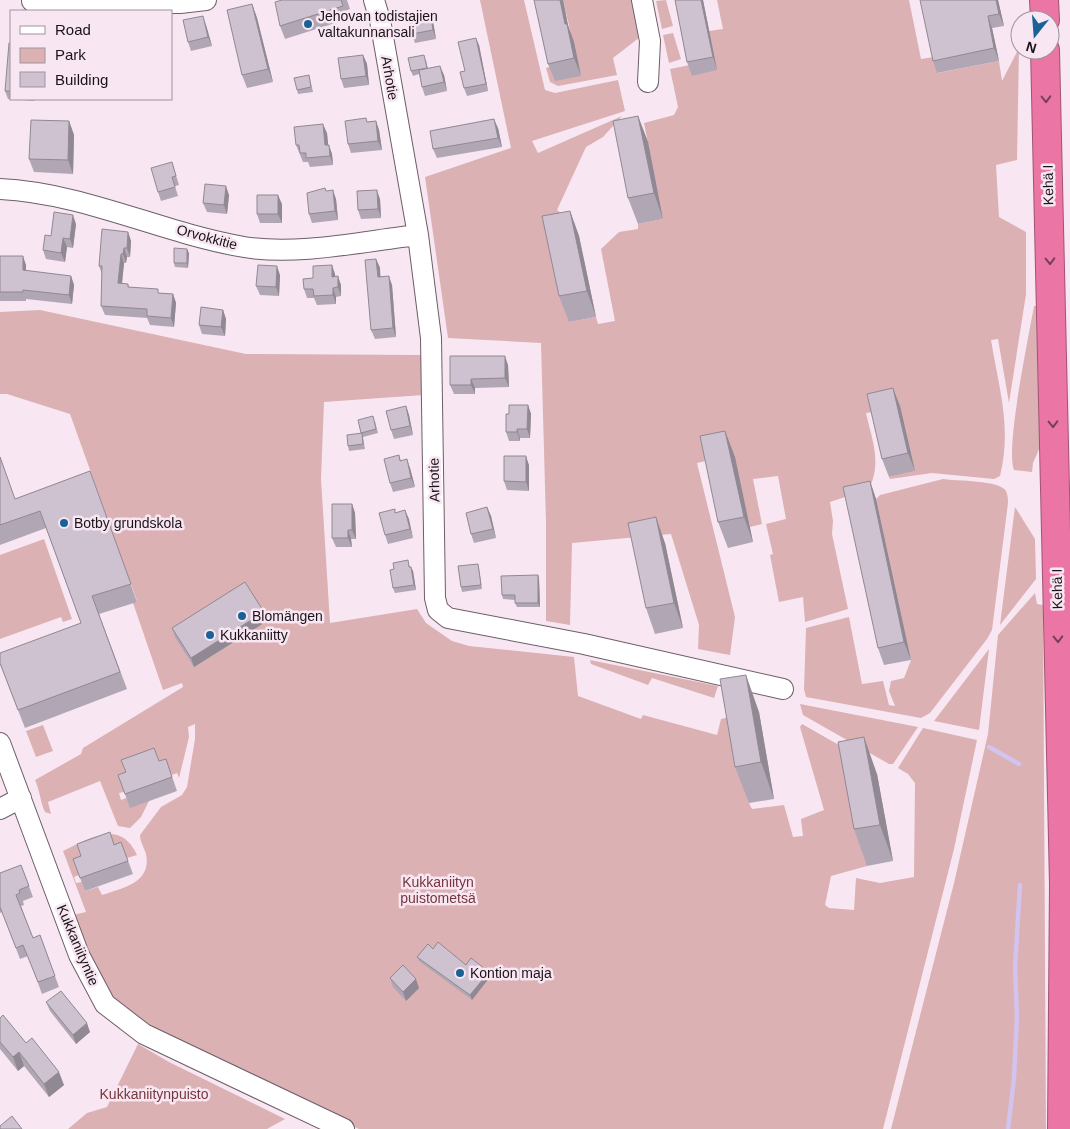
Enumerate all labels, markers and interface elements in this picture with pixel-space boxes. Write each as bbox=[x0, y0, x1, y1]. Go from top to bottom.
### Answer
place label: Jehovan todistajien valtakunnansali bbox=[318, 8, 438, 40]
legend bbox=[10, 10, 172, 100]
north arrow bbox=[1010, 10, 1060, 60]
marker: Jehovan todistajien valtakunnansali bbox=[302, 18, 314, 30]
text: Road bbox=[55, 21, 91, 38]
text: N bbox=[1024, 38, 1038, 57]
text: Park bbox=[55, 46, 86, 63]
street label: Arhotie bbox=[378, 55, 402, 101]
text: Building bbox=[55, 71, 108, 88]
one-way arrow bbox=[1041, 95, 1052, 103]
street label: Kehä I bbox=[1040, 165, 1056, 205]
street label: Orvokkitie bbox=[175, 221, 239, 253]
one-way arrow bbox=[1045, 258, 1055, 265]
one-way arrow bbox=[1048, 420, 1058, 428]
street label: Arhotie bbox=[426, 457, 442, 502]
place label: Botby grundskola bbox=[74, 515, 182, 531]
marker: Botby grundskola bbox=[58, 517, 70, 529]
street label: Kehä I bbox=[1049, 569, 1065, 609]
place label: Blomängen bbox=[252, 608, 323, 624]
marker: Blomängen bbox=[236, 610, 248, 622]
place label: Kukkaniitty bbox=[220, 627, 288, 643]
marker: Kukkaniitty bbox=[204, 629, 216, 641]
one-way arrow bbox=[1053, 635, 1063, 643]
park label: Kukkaniityn puistometsä bbox=[400, 874, 476, 906]
street label: Kukkaniityntie bbox=[54, 902, 102, 988]
place label: Kontion maja bbox=[470, 965, 552, 981]
marker: Kontion maja bbox=[454, 967, 466, 979]
park label: Kukkaniitynpuisto bbox=[100, 1086, 209, 1102]

